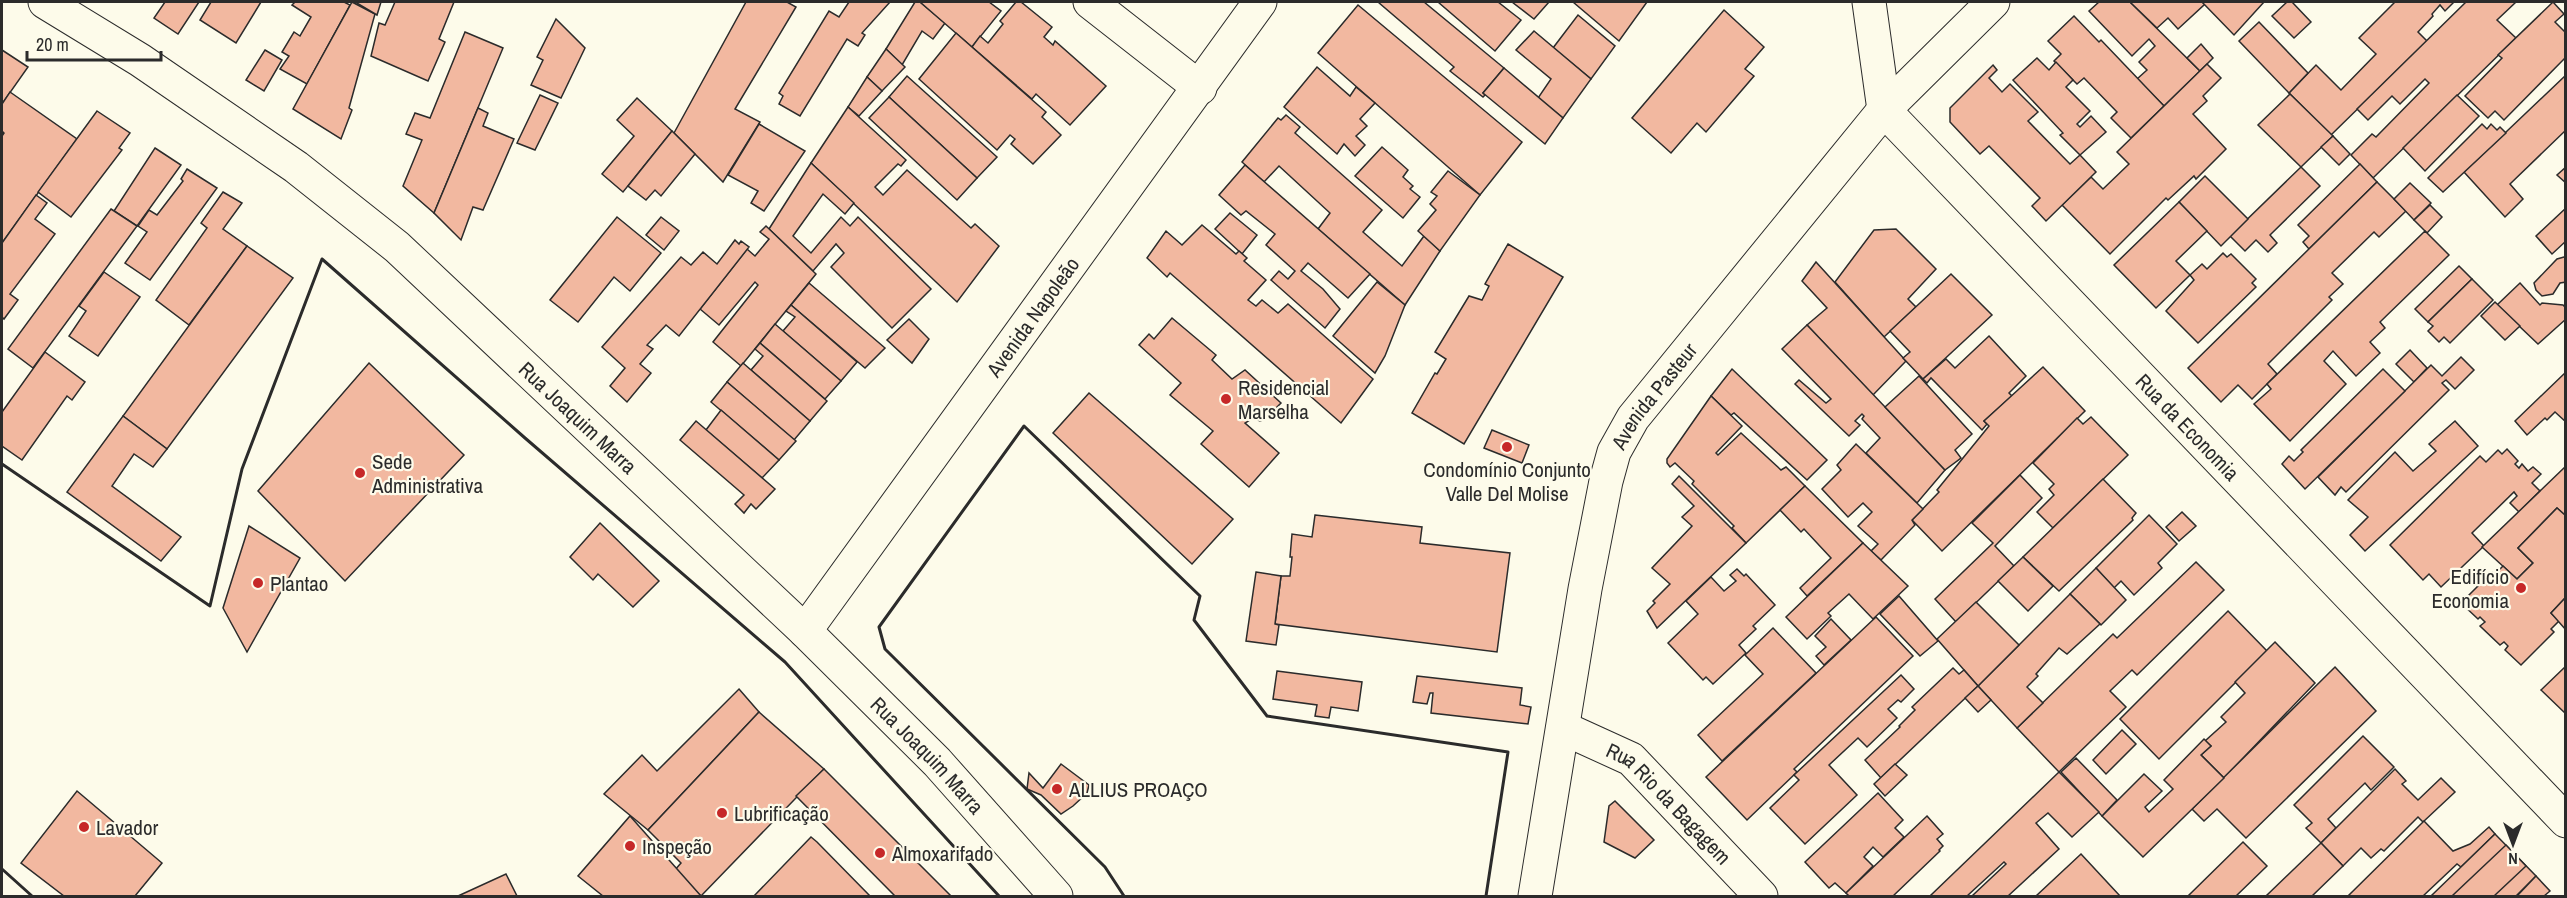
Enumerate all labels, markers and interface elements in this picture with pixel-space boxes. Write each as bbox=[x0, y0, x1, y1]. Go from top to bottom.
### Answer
scale bar bbox=[27, 24, 160, 62]
text: 20 m bbox=[36, 32, 69, 57]
street label: Avenida Napoleão bbox=[979, 251, 1086, 383]
street label: Avenida Pasteur bbox=[1603, 336, 1703, 455]
street label: Rua Joaquim Marra bbox=[513, 355, 644, 480]
street label: Rua da Economia bbox=[2130, 367, 2246, 487]
place label: Residencial Marselha bbox=[1238, 373, 1329, 426]
marker: Residencial Marselha bbox=[1219, 392, 1233, 406]
marker: Condomínio Conjunto Valle Del Molise bbox=[1500, 440, 1514, 454]
place label: Sede Administrativa bbox=[371, 447, 483, 500]
place label: Condomínio Conjunto Valle Del Molise bbox=[1423, 455, 1591, 508]
marker: Sede Administrativa bbox=[353, 466, 367, 480]
place label: Edifício Economia bbox=[2431, 562, 2509, 615]
place label: Plantao bbox=[270, 569, 328, 598]
marker: Plantao bbox=[251, 576, 265, 590]
marker: Edifício Economia bbox=[2514, 581, 2528, 595]
street label: Rua Joaquim Marra bbox=[865, 690, 991, 820]
street label: Rua Rio da Bagagem bbox=[1602, 735, 1738, 871]
place label: ALLIUS PROAÇO bbox=[1068, 775, 1208, 804]
marker: ALLIUS PROAÇO bbox=[1050, 782, 1064, 796]
place label: Lubrificação bbox=[734, 799, 829, 828]
marker: Lubrificação bbox=[715, 806, 729, 820]
place label: Lavador bbox=[96, 813, 158, 842]
north arrow bbox=[2483, 814, 2543, 874]
marker: Lavador bbox=[77, 820, 91, 834]
place label: Inspeção bbox=[642, 832, 712, 861]
marker: Inspeção bbox=[623, 839, 637, 853]
place label: Almoxarifado bbox=[891, 839, 993, 868]
marker: Almoxarifado bbox=[873, 846, 887, 860]
text: N bbox=[2508, 848, 2518, 870]

